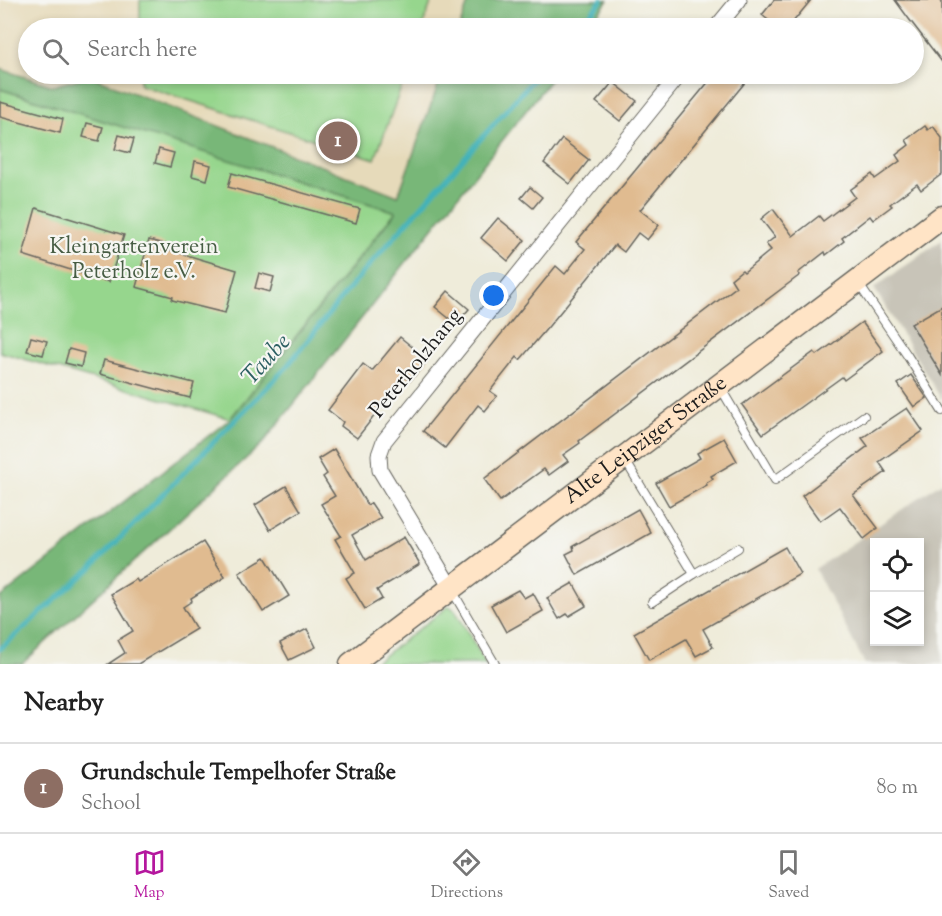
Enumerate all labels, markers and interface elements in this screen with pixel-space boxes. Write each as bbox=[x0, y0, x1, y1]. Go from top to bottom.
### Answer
search box bbox=[18, 18, 924, 84]
icon: search bbox=[39, 35, 72, 68]
text: Search here bbox=[87, 35, 197, 67]
pin: 1 bbox=[318, 118, 358, 164]
park label: Kleingartenverein Peterholz e.V. bbox=[50, 232, 218, 289]
your location bbox=[479, 281, 508, 310]
street label: Peterholzhang bbox=[363, 302, 472, 426]
water label: Taube bbox=[235, 327, 299, 393]
street label: Alte Leipziger Straße bbox=[558, 368, 734, 513]
map controls bbox=[870, 538, 924, 646]
button: locate bbox=[870, 538, 924, 592]
button: layers bbox=[870, 592, 924, 646]
text: Nearby bbox=[24, 685, 104, 722]
text: Grundschule Tempelhofer Straße bbox=[81, 758, 396, 790]
text: 1 bbox=[40, 774, 47, 803]
text: 80 m bbox=[877, 774, 918, 803]
text: School bbox=[81, 790, 141, 819]
tab: Map bbox=[133, 846, 166, 905]
tab: Directions bbox=[431, 846, 503, 905]
tab: Saved bbox=[768, 846, 809, 905]

